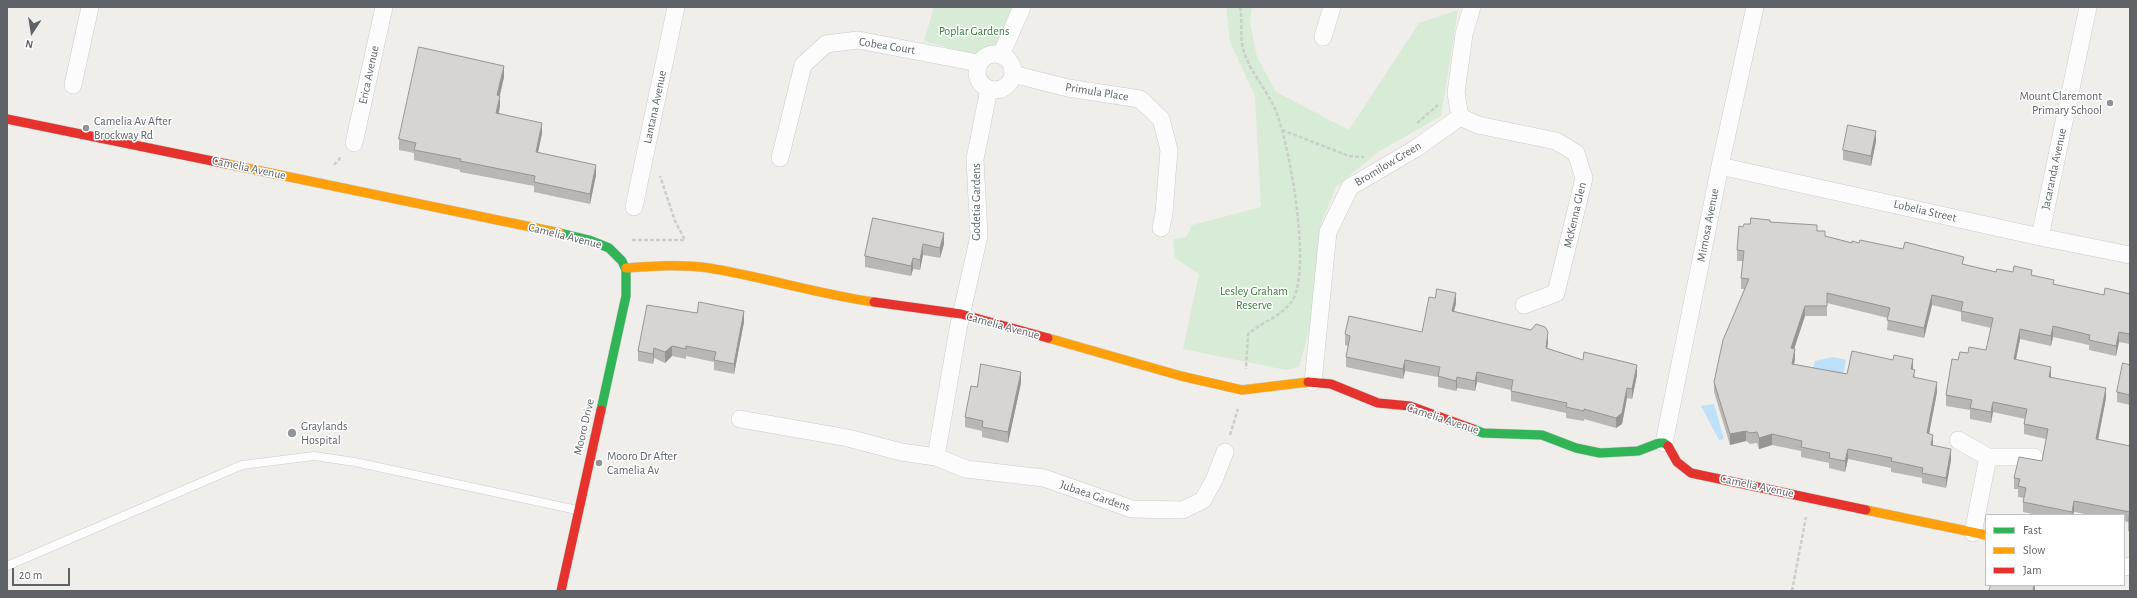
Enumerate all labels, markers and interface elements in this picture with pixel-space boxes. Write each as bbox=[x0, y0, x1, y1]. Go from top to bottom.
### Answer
north arrow bbox=[12, 12, 52, 52]
park label: Poplar Gardens bbox=[939, 24, 1009, 38]
street label: Cobea Court bbox=[858, 34, 916, 58]
text: N bbox=[25, 38, 34, 50]
street label: Erica Avenue bbox=[356, 44, 382, 106]
street label: Lantana Avenue bbox=[640, 69, 670, 145]
street label: Primula Place bbox=[1064, 80, 1130, 104]
place label: Mount Claremont Primary School bbox=[2019, 89, 2102, 117]
marker: Mount Claremont Primary School bbox=[2105, 98, 2115, 108]
place label: Camelia Av After Brockway Rd bbox=[94, 114, 172, 142]
marker: Camelia Av After Brockway Rd bbox=[81, 123, 91, 133]
street label: Jacaranda Avenue bbox=[2038, 127, 2070, 211]
street label: Bromilow Green bbox=[1352, 138, 1424, 190]
street label: Camelia Avenue bbox=[211, 153, 287, 183]
street label: Godetia Gardens bbox=[969, 163, 983, 241]
street label: McKenna Glen bbox=[1560, 181, 1590, 249]
street label: Mimosa Avenue bbox=[1694, 187, 1722, 263]
street label: Lobelia Street bbox=[1892, 197, 1958, 225]
street label: Camelia Avenue bbox=[527, 220, 603, 252]
park label: Lesley Graham Reserve bbox=[1220, 284, 1288, 312]
street label: Camelia Avenue bbox=[965, 309, 1041, 343]
street label: Mooro Drive bbox=[571, 397, 597, 457]
street label: Camelia Avenue bbox=[1405, 401, 1481, 437]
place label: Graylands Hospital bbox=[301, 419, 347, 447]
marker: Graylands Hospital bbox=[286, 427, 298, 439]
place label: Mooro Dr After Camelia Av bbox=[607, 449, 677, 477]
marker: Mooro Dr After Camelia Av bbox=[594, 458, 604, 468]
street label: Camelia Avenue bbox=[1719, 471, 1795, 501]
street label: Jubaea Gardens bbox=[1058, 477, 1132, 515]
legend bbox=[1985, 514, 2125, 586]
text: Fast bbox=[2023, 524, 2042, 536]
text: Slow bbox=[2023, 544, 2045, 556]
scale bar bbox=[14, 560, 72, 586]
text: Jam bbox=[2023, 564, 2042, 576]
text: 20 m bbox=[19, 569, 42, 581]

